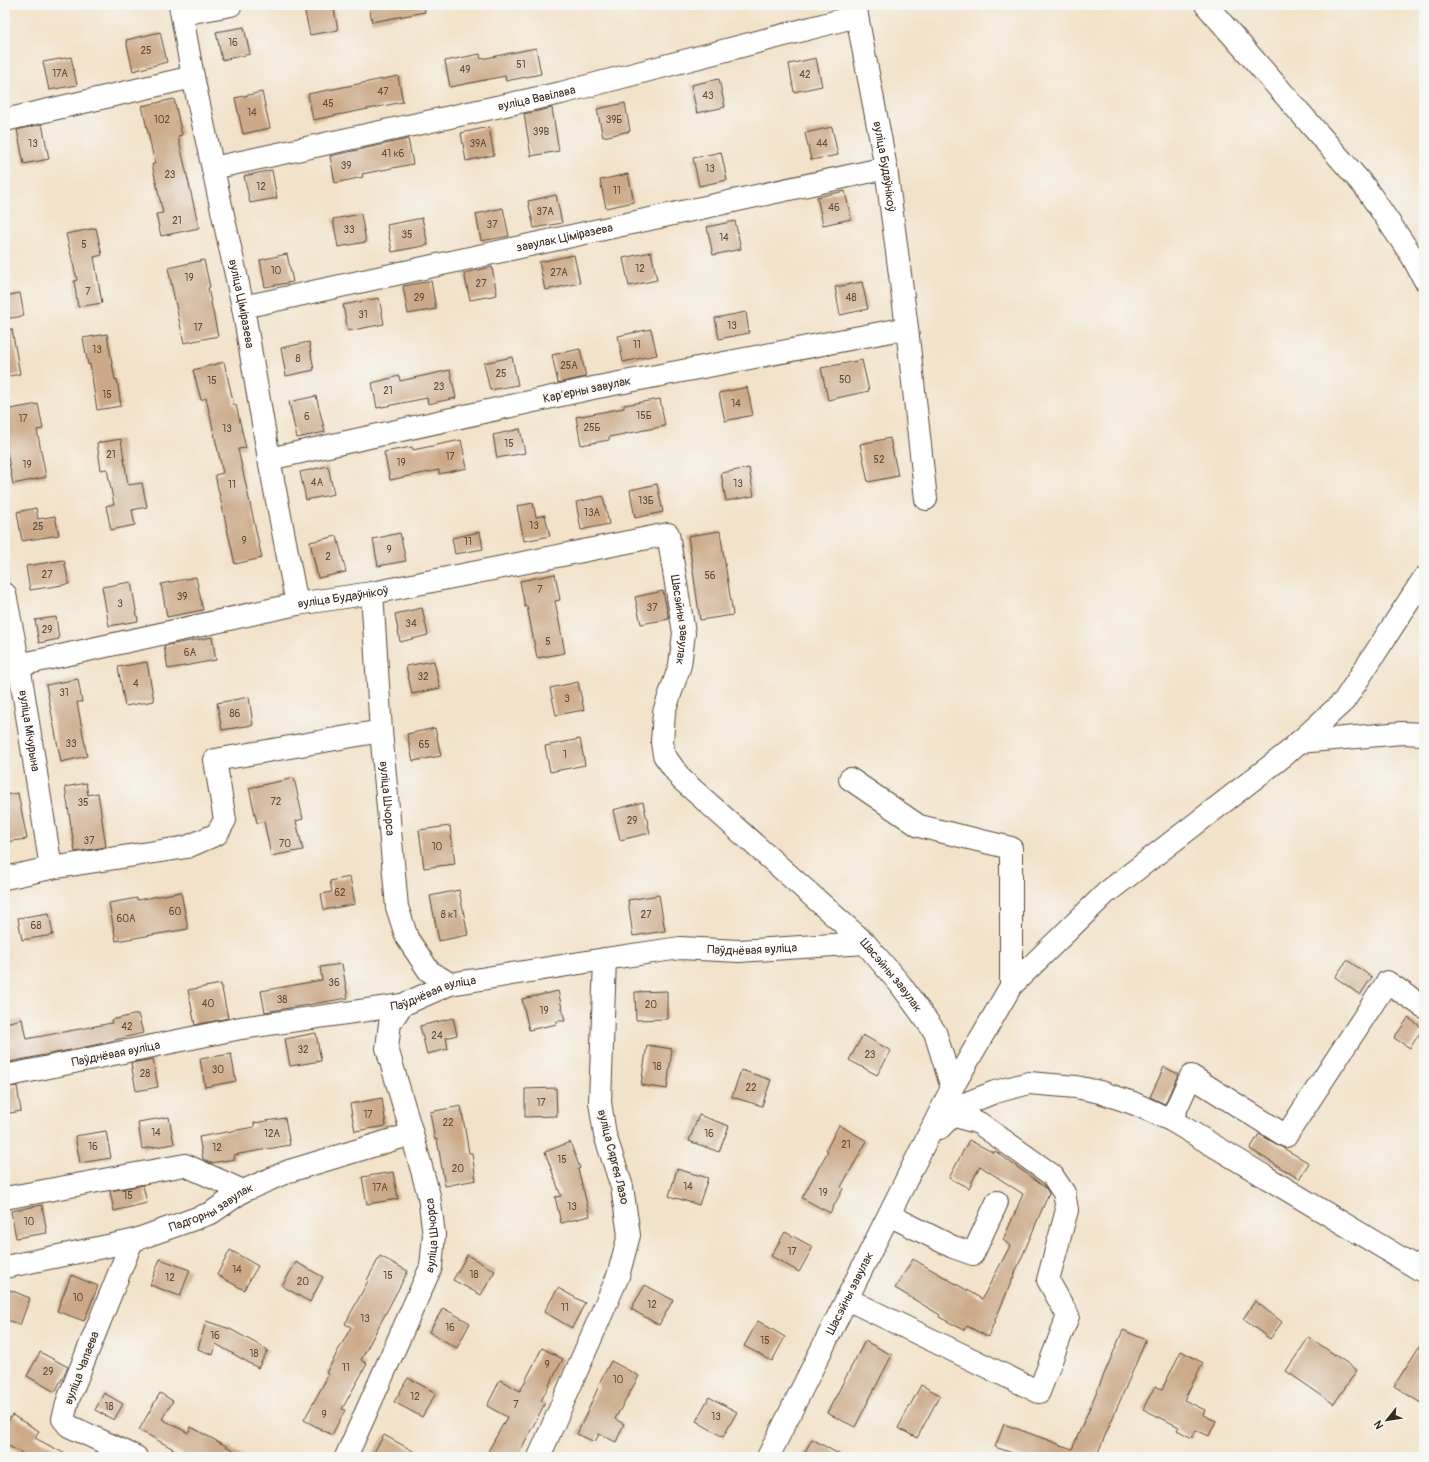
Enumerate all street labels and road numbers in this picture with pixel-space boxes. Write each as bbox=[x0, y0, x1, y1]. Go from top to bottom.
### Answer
street label: вуліца Вавілава bbox=[496, 82, 577, 114]
street label: вуліца Будаўнікоў bbox=[870, 120, 899, 213]
street label: завулак Ціміразева bbox=[515, 220, 615, 255]
street label: вуліца Ціміразева bbox=[225, 258, 257, 350]
street label: Карʼерны завулак bbox=[542, 373, 632, 407]
street label: Шасэйны завулак bbox=[667, 574, 692, 665]
street label: вуліца Будаўнікоў bbox=[297, 582, 389, 611]
street label: вуліца Мічурына bbox=[16, 689, 43, 773]
street label: вуліца Шчорса bbox=[376, 760, 398, 837]
street label: Шасэйны завулак bbox=[857, 935, 925, 1015]
street label: Паўднёвая вуліца bbox=[707, 940, 798, 959]
street label: Паўднёвая вуліца bbox=[390, 972, 477, 1014]
street label: Паўднёвая вуліца bbox=[70, 1037, 162, 1070]
street label: вуліца Сяргея Лазо bbox=[594, 1108, 632, 1206]
street label: Падгорны завулак bbox=[167, 1180, 255, 1235]
street label: вуліца Шчорса bbox=[422, 1197, 442, 1275]
street label: Шасэйны завулак bbox=[823, 1249, 877, 1337]
street label: вуліца Чапаева bbox=[61, 1329, 103, 1407]

